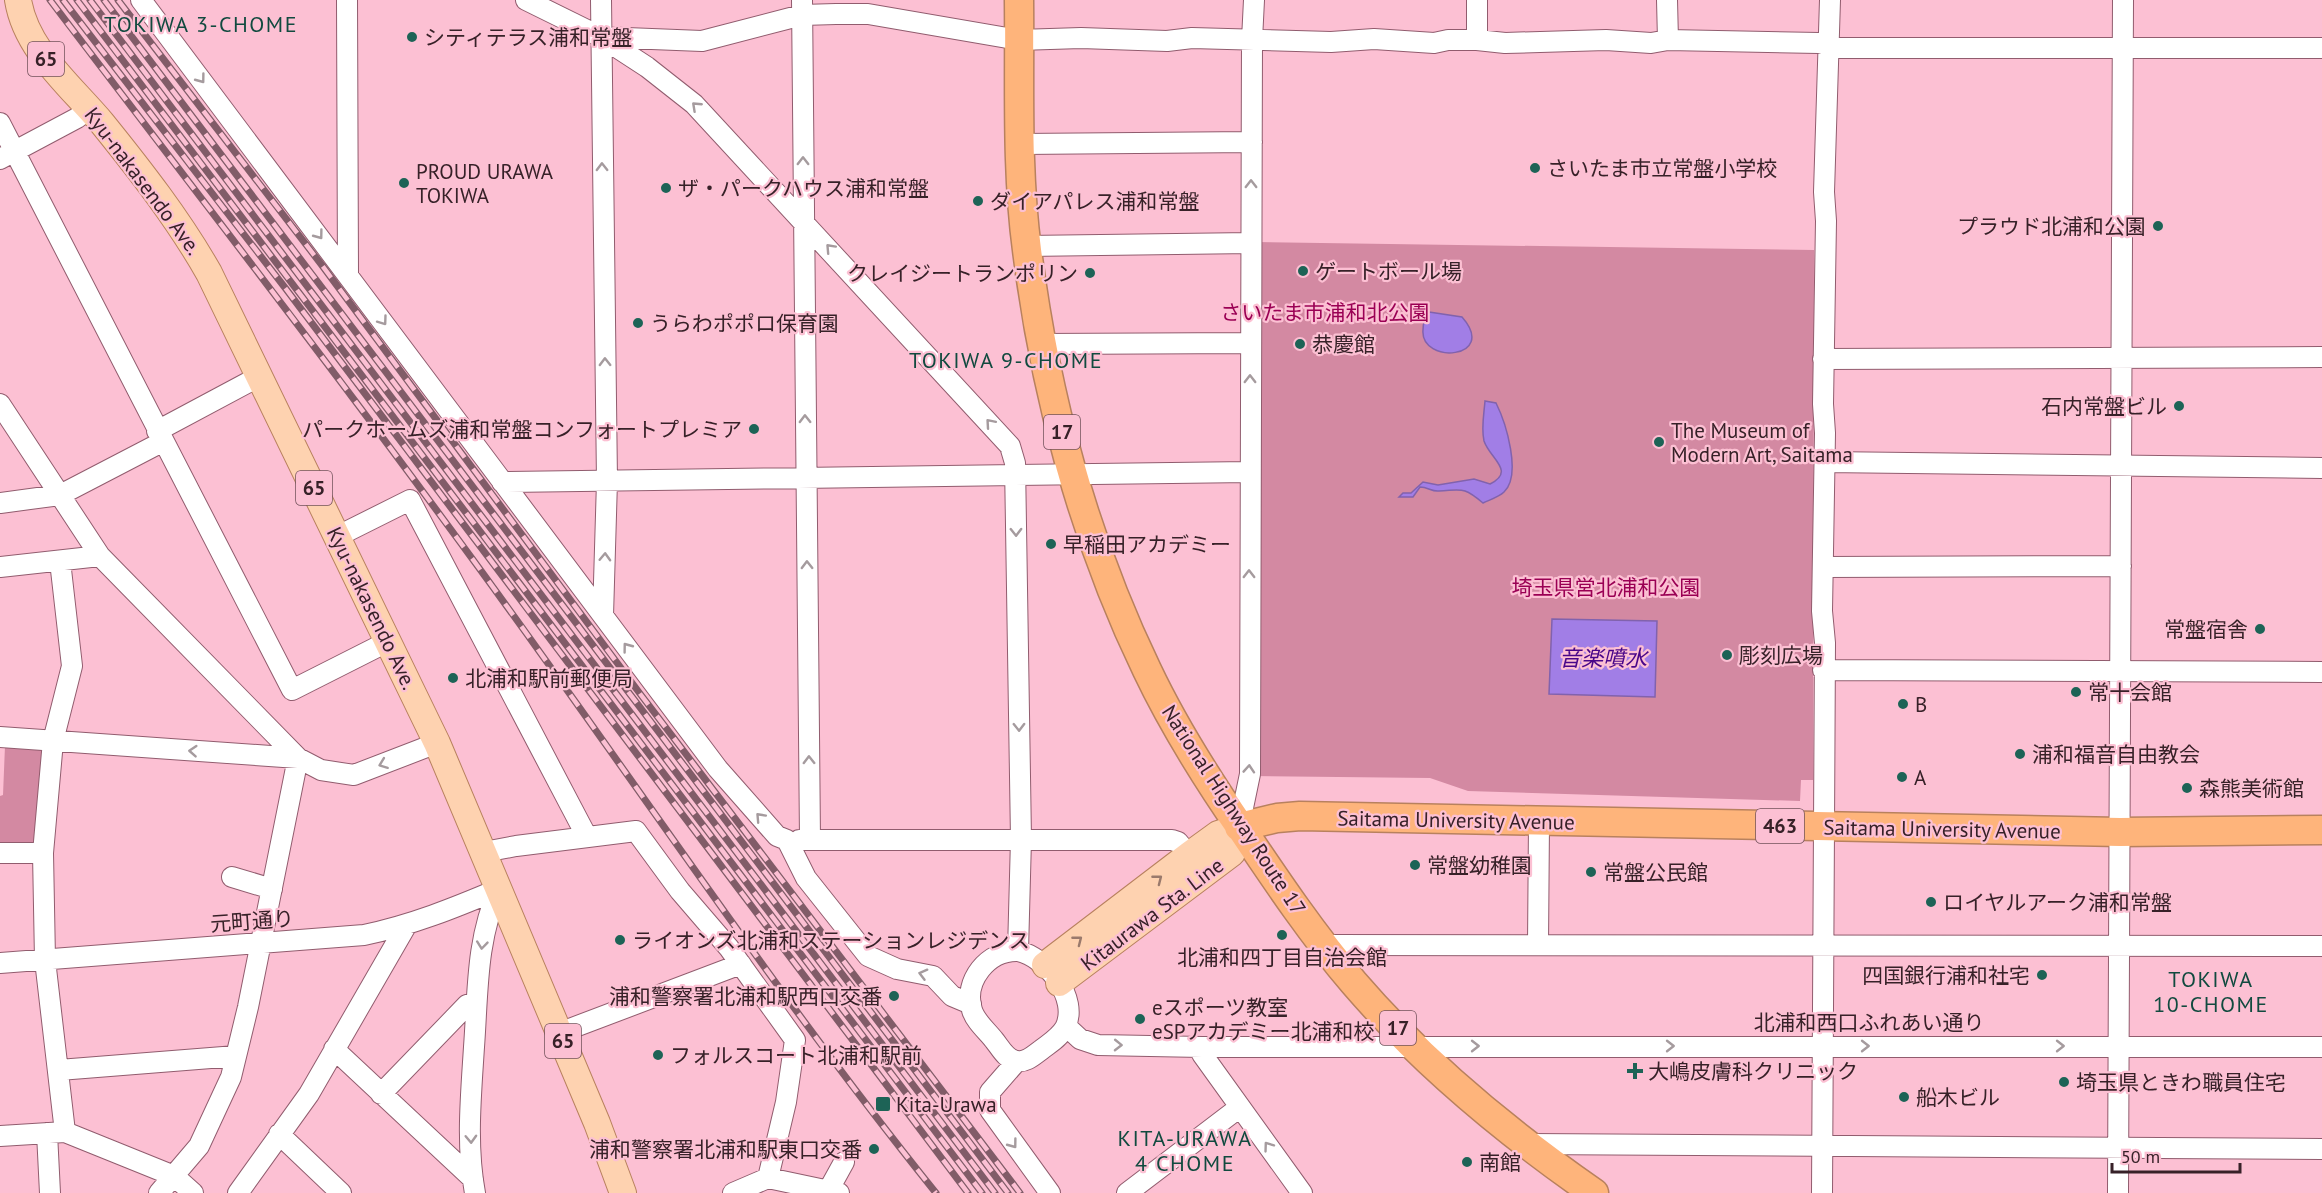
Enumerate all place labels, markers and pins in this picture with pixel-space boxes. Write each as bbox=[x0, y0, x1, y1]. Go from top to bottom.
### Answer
place label: シティテラス浦和常盤 bbox=[424, 24, 632, 51]
marker: シティテラス浦和常盤 bbox=[405, 30, 419, 44]
place label: さいたま市立常盤小学校 bbox=[1547, 155, 1777, 182]
place label: PROUD URAWA TOKIWA bbox=[416, 158, 554, 209]
marker: さいたま市立常盤小学校 bbox=[1528, 161, 1542, 175]
place label: ザ・パークハウス浦和常盤 bbox=[678, 175, 929, 202]
marker: PROUD URAWA TOKIWA bbox=[397, 176, 411, 190]
marker: ザ・パークハウス浦和常盤 bbox=[659, 181, 673, 195]
place label: ダイアパレス浦和常盤 bbox=[990, 188, 1200, 215]
marker: ダイアパレス浦和常盤 bbox=[971, 194, 985, 208]
place label: プラウド北浦和公園 bbox=[1957, 213, 2146, 240]
marker: プラウド北浦和公園 bbox=[2151, 219, 2165, 233]
place label: ゲートボール場 bbox=[1315, 258, 1462, 285]
place label: クレイジートランポリン bbox=[847, 260, 1078, 287]
marker: ゲートボール場 bbox=[1296, 264, 1310, 278]
marker: クレイジートランポリン bbox=[1083, 266, 1097, 280]
place label: うらわポポロ保育園 bbox=[650, 310, 839, 337]
marker: うらわポポロ保育園 bbox=[631, 316, 645, 330]
place label: 恭慶館 bbox=[1312, 331, 1375, 358]
marker: 恭慶館 bbox=[1293, 337, 1307, 351]
place label: 石内常盤ビル bbox=[2041, 393, 2167, 420]
marker: 石内常盤ビル bbox=[2172, 399, 2186, 413]
place label: パークホームズ浦和常盤コンフォートプレミア bbox=[302, 416, 742, 443]
place label: The Museum of Modern Art, Saitama bbox=[1671, 417, 1853, 468]
marker: パークホームズ浦和常盤コンフォートプレミア bbox=[747, 422, 761, 436]
marker: The Museum of Modern Art, Saitama bbox=[1652, 435, 1666, 449]
place label: 早稲田アカデミー bbox=[1063, 531, 1231, 558]
marker: 早稲田アカデミー bbox=[1044, 537, 1058, 551]
place label: 常盤宿舎 bbox=[2164, 616, 2248, 643]
marker: 常盤宿舎 bbox=[2253, 622, 2267, 636]
place label: 彫刻広場 bbox=[1739, 642, 1823, 669]
marker: 彫刻広場 bbox=[1720, 648, 1734, 662]
place label: 北浦和駅前郵便局 bbox=[465, 665, 633, 692]
marker: 北浦和駅前郵便局 bbox=[446, 671, 460, 685]
place label: 常十会館 bbox=[2088, 679, 2172, 706]
marker: 常十会館 bbox=[2069, 685, 2083, 699]
place label: B bbox=[1915, 691, 1927, 718]
marker: B bbox=[1896, 697, 1910, 711]
place label: 浦和福音自由教会 bbox=[2032, 741, 2200, 768]
marker: 浦和福音自由教会 bbox=[2013, 747, 2027, 761]
place label: A bbox=[1914, 764, 1927, 791]
marker: A bbox=[1895, 770, 1909, 784]
place label: 森熊美術館 bbox=[2199, 775, 2304, 802]
marker: 森熊美術館 bbox=[2180, 781, 2194, 795]
place label: 常盤幼稚園 bbox=[1427, 852, 1532, 879]
marker: 常盤幼稚園 bbox=[1408, 858, 1422, 872]
place label: 常盤公民館 bbox=[1603, 859, 1708, 886]
marker: 常盤公民館 bbox=[1584, 865, 1598, 879]
place label: ロイヤルアーク浦和常盤 bbox=[1943, 889, 2172, 916]
marker: ロイヤルアーク浦和常盤 bbox=[1924, 895, 1938, 909]
place label: ライオンズ北浦和ステーションレジデンス bbox=[632, 927, 1030, 954]
marker: 北浦和四丁目自治会館 bbox=[1275, 928, 1289, 942]
marker: ライオンズ北浦和ステーションレジデンス bbox=[613, 933, 627, 947]
place label: 北浦和四丁目自治会館 bbox=[1177, 944, 1387, 971]
place label: 四国銀行浦和社宅 bbox=[1862, 962, 2030, 989]
marker: 四国銀行浦和社宅 bbox=[2035, 968, 2049, 982]
place label: 浦和警察署北浦和駅西口交番 bbox=[609, 983, 882, 1010]
marker: 浦和警察署北浦和駅西口交番 bbox=[887, 989, 901, 1003]
place label: eスポーツ教室 eSPアカデミー北浦和校 bbox=[1152, 994, 1375, 1045]
marker: eスポーツ教室 eSPアカデミー北浦和校 bbox=[1133, 1012, 1147, 1026]
place label: フォルスコート北浦和駅前 bbox=[670, 1042, 922, 1069]
marker: フォルスコート北浦和駅前 bbox=[651, 1048, 665, 1062]
place label: 大嶋皮膚科クリニック bbox=[1648, 1058, 1858, 1085]
marker: 大嶋皮膚科クリニック bbox=[1626, 1062, 1644, 1080]
place label: 埼玉県ときわ職員住宅 bbox=[2076, 1069, 2286, 1096]
marker: 埼玉県ときわ職員住宅 bbox=[2057, 1075, 2071, 1089]
place label: 船木ビル bbox=[1916, 1084, 2000, 1111]
marker: 船木ビル bbox=[1897, 1090, 1911, 1104]
place label: Kita-Urawa bbox=[896, 1091, 997, 1118]
marker: Kita-Urawa bbox=[874, 1095, 892, 1113]
place label: 浦和警察署北浦和駅東口交番 bbox=[589, 1136, 862, 1163]
marker: 浦和警察署北浦和駅東口交番 bbox=[867, 1142, 881, 1156]
place label: 南館 bbox=[1479, 1149, 1521, 1176]
marker: 南館 bbox=[1460, 1155, 1474, 1169]

